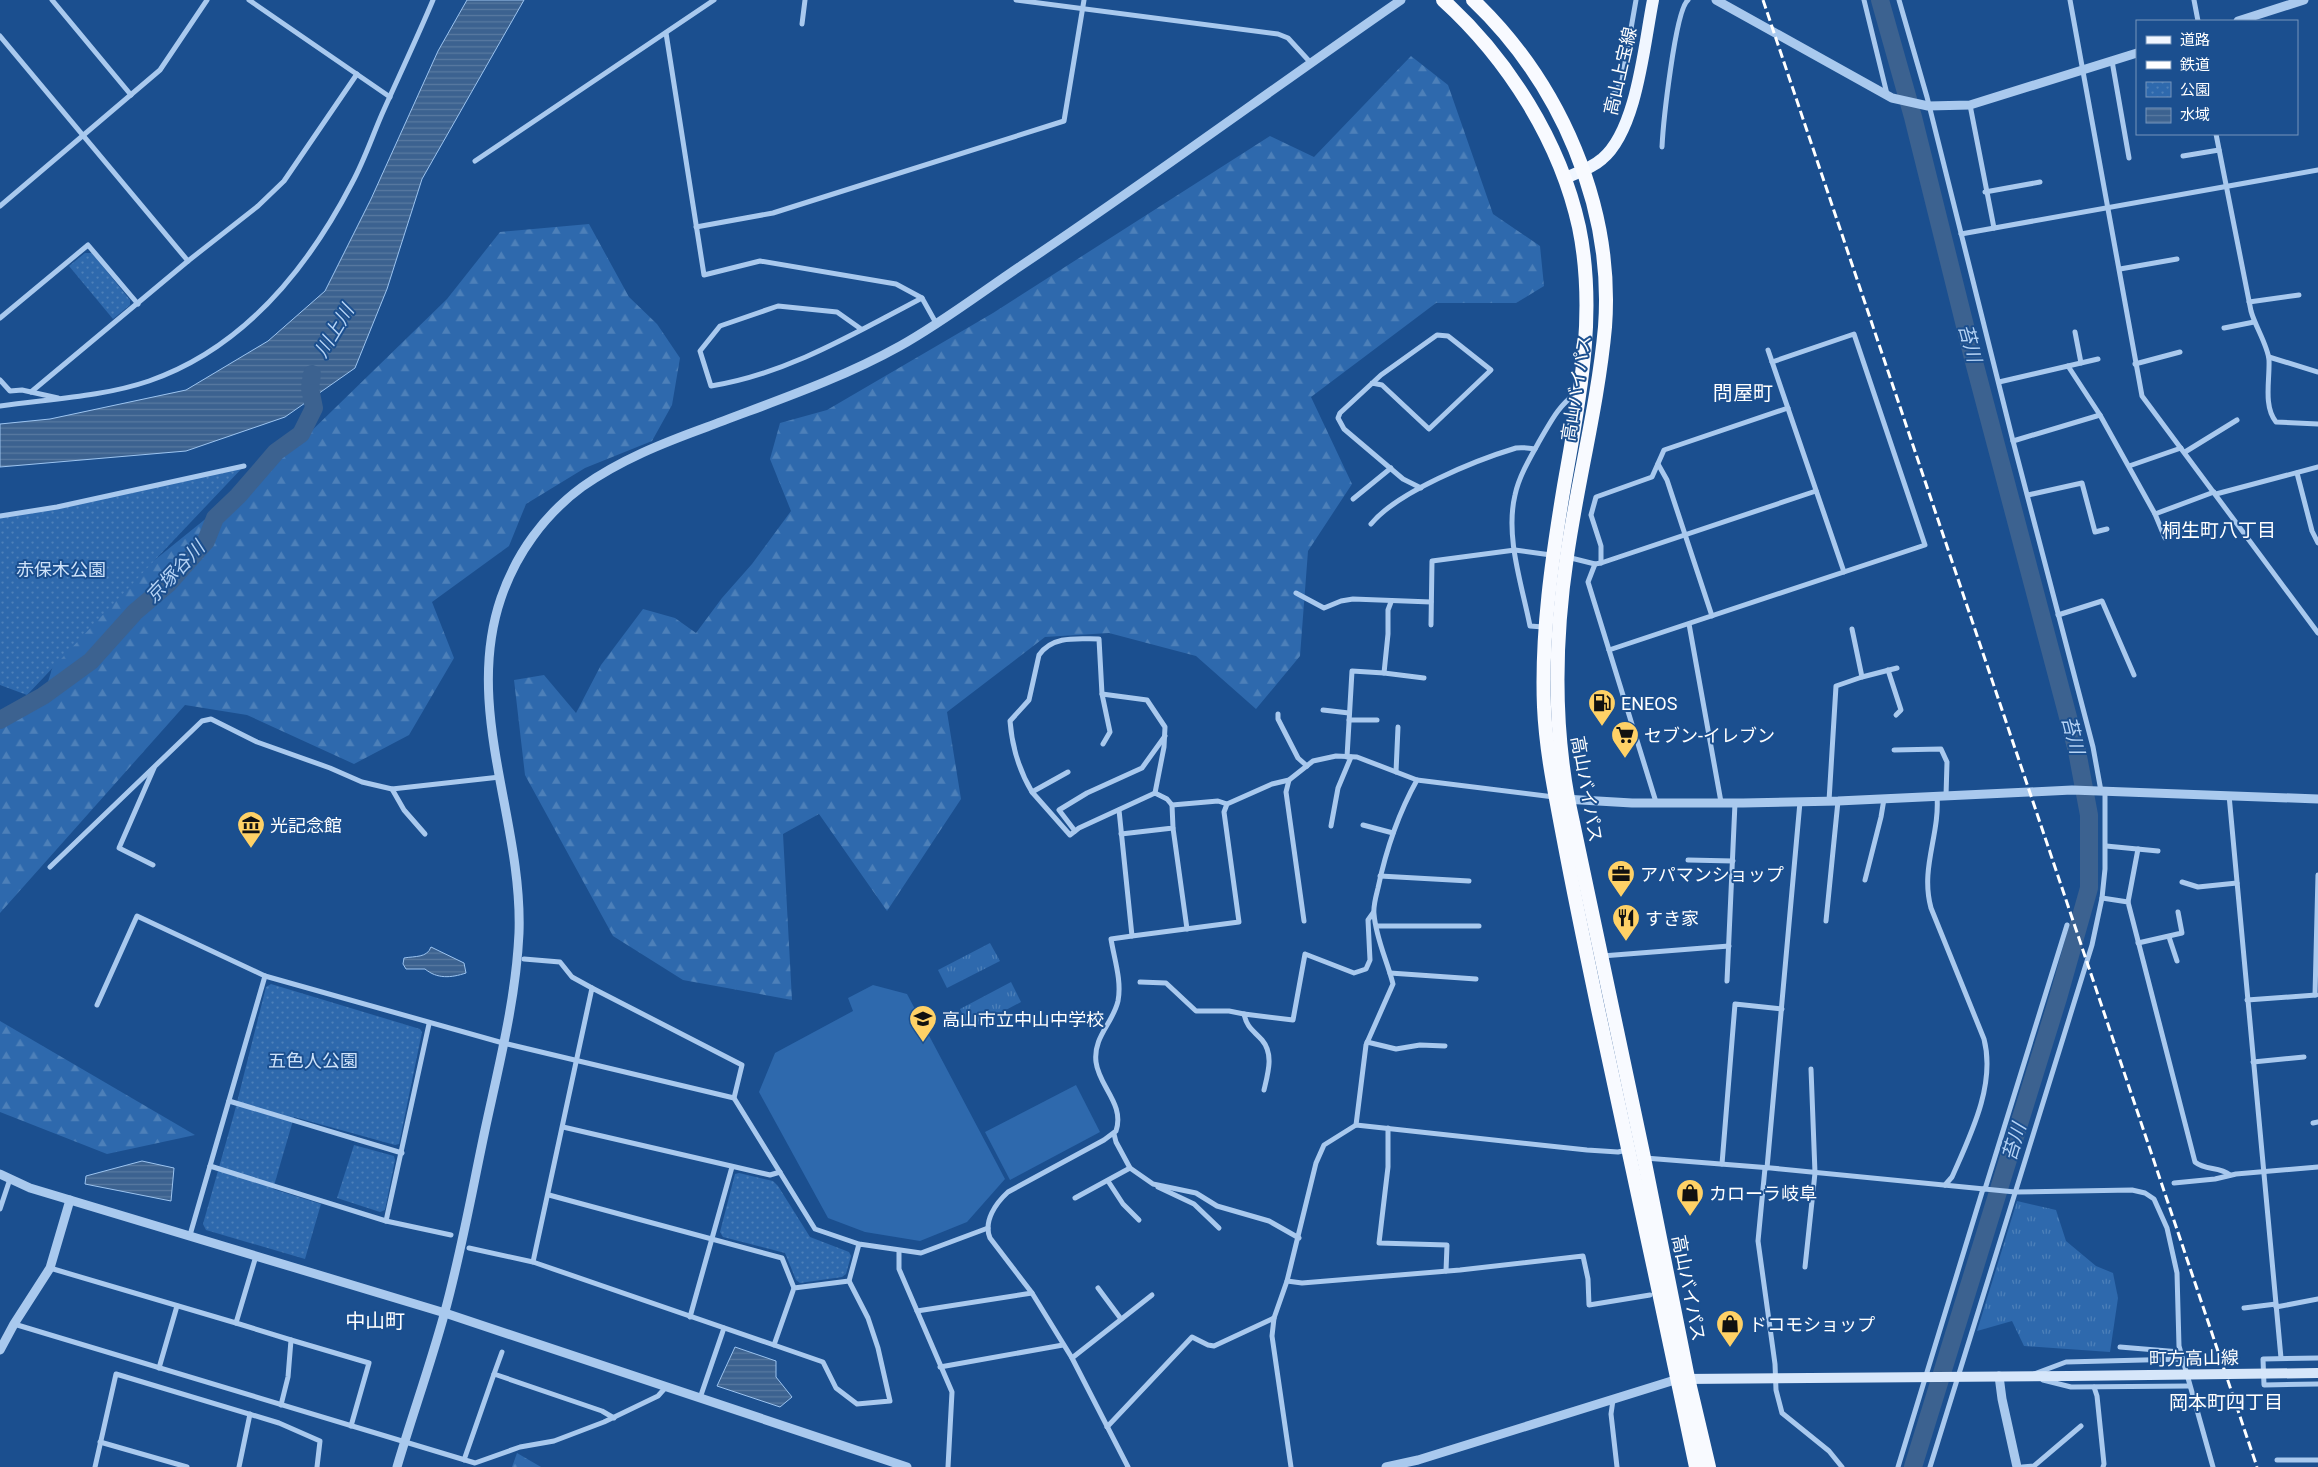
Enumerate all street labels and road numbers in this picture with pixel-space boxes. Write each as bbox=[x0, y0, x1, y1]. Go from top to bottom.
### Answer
street label: 高山上宝線 bbox=[1600, 25, 1640, 117]
street label: 高山バイパス bbox=[1557, 333, 1595, 443]
street label: 高山バイパス bbox=[1567, 734, 1607, 844]
street label: 高山バイパス bbox=[1668, 1233, 1710, 1343]
street label: 町方高山線 bbox=[2149, 1347, 2239, 1369]

